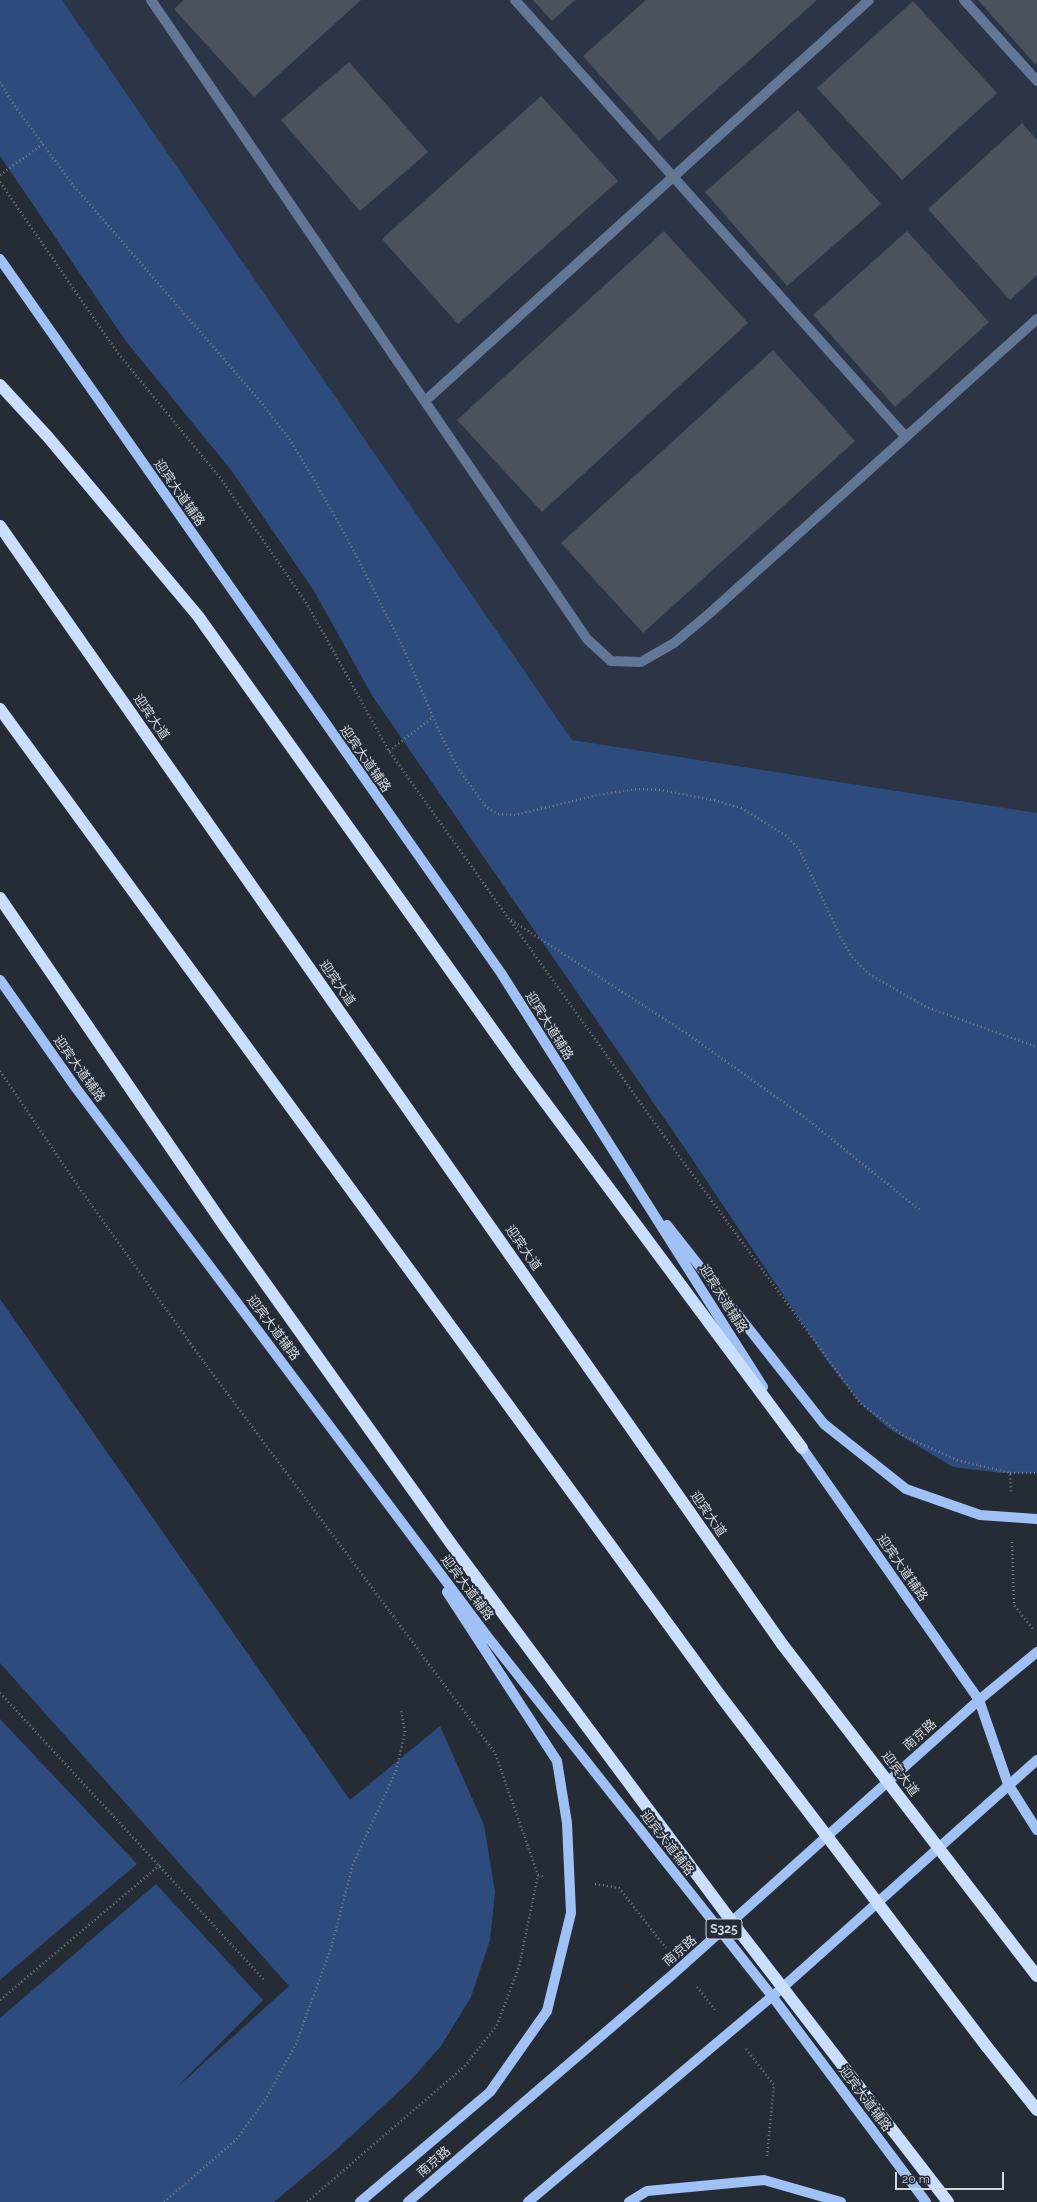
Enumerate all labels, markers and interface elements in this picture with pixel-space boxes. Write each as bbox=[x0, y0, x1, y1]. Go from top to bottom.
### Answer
street label: 迎宾大道辅路 bbox=[150, 457, 208, 529]
street label: 迎宾大道 bbox=[130, 691, 172, 743]
street label: 迎宾大道辅路 bbox=[336, 723, 394, 795]
street label: 迎宾大道 bbox=[316, 957, 358, 1009]
street label: 迎宾大道辅路 bbox=[522, 989, 576, 1063]
street label: 迎宾大道辅路 bbox=[50, 1033, 108, 1105]
street label: 迎宾大道 bbox=[502, 1222, 544, 1274]
street label: 迎宾大道辅路 bbox=[696, 1262, 750, 1336]
street label: 迎宾大道辅路 bbox=[243, 1292, 303, 1364]
street label: 迎宾大道 bbox=[687, 1488, 729, 1540]
street label: 迎宾大道辅路 bbox=[873, 1532, 931, 1604]
street label: 迎宾大道辅路 bbox=[437, 1552, 497, 1624]
street label: 南京路 bbox=[900, 1716, 940, 1754]
street label: 迎宾大道 bbox=[878, 1749, 922, 1799]
street label: 迎宾大道辅路 bbox=[637, 1807, 697, 1879]
road number: S325 bbox=[706, 1919, 742, 1939]
street label: 南京路 bbox=[660, 1932, 700, 1970]
street label: 迎宾大道辅路 bbox=[835, 2063, 895, 2135]
street label: 南京路 bbox=[414, 2143, 454, 2181]
scale bar bbox=[897, 2164, 1006, 2190]
text: 20 m bbox=[902, 2172, 930, 2186]

